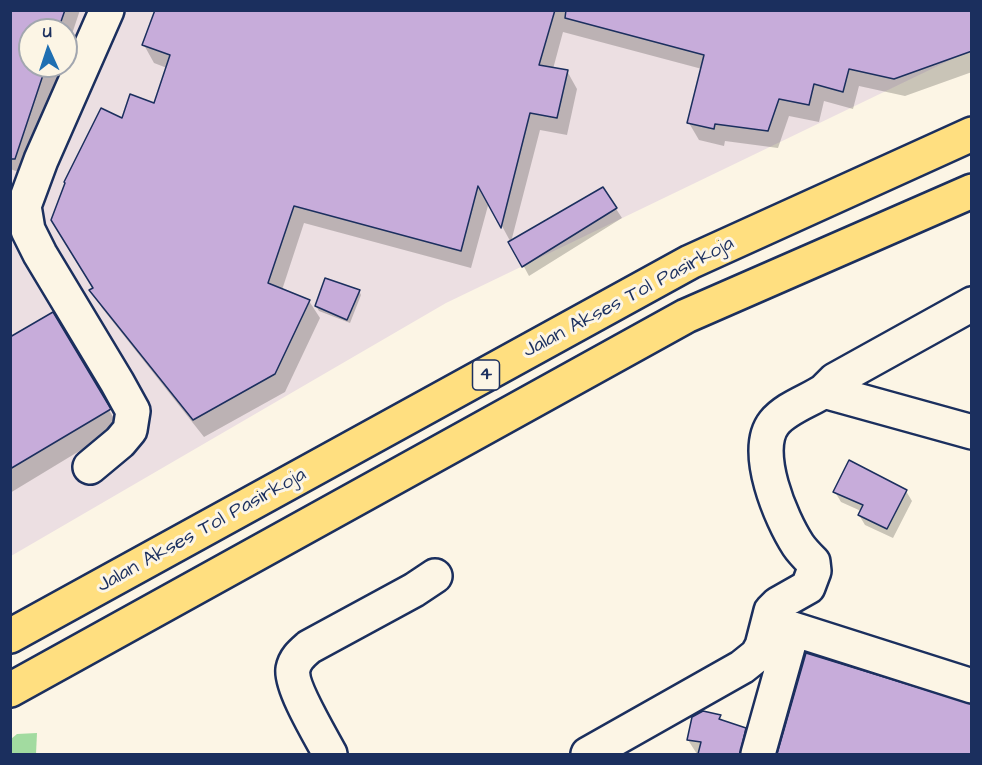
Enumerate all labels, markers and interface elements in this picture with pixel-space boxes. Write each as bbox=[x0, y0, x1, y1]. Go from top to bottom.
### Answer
north arrow bbox=[18, 18, 78, 78]
text: U bbox=[42, 21, 52, 43]
street label: Jalan Akses Tol Pasirkoja bbox=[520, 232, 738, 364]
road number: 4 bbox=[472, 360, 500, 390]
street label: Jalan Akses Tol Pasirkoja bbox=[93, 463, 311, 599]

